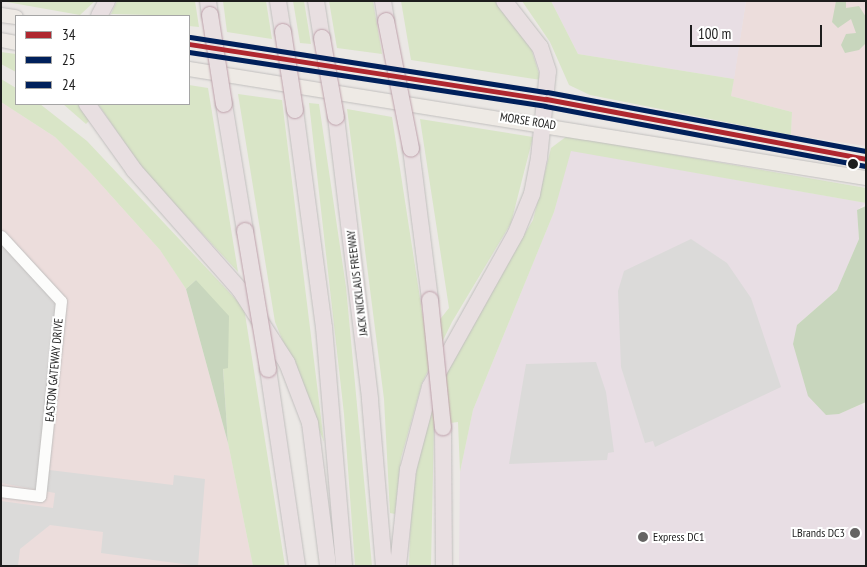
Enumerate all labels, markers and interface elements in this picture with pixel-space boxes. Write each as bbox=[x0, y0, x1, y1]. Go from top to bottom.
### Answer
legend bbox=[15, 15, 190, 105]
scale bar bbox=[692, 15, 824, 47]
text: 100 m bbox=[698, 24, 731, 43]
text: 34 bbox=[62, 25, 76, 44]
text: 25 bbox=[62, 50, 76, 69]
text: 24 bbox=[62, 75, 76, 94]
street label: MORSE ROAD bbox=[499, 109, 557, 133]
unlabelled marker bbox=[848, 159, 858, 169]
street label: JACK NICKLAUS FREEWAY bbox=[343, 229, 371, 337]
street label: EASTON GATEWAY DRIVE bbox=[42, 317, 66, 423]
place label: LBrands DC3 bbox=[792, 526, 845, 540]
marker: LBrands DC3 bbox=[849, 527, 861, 539]
place label: Express DC1 bbox=[653, 530, 704, 544]
marker: Express DC1 bbox=[637, 531, 649, 543]

